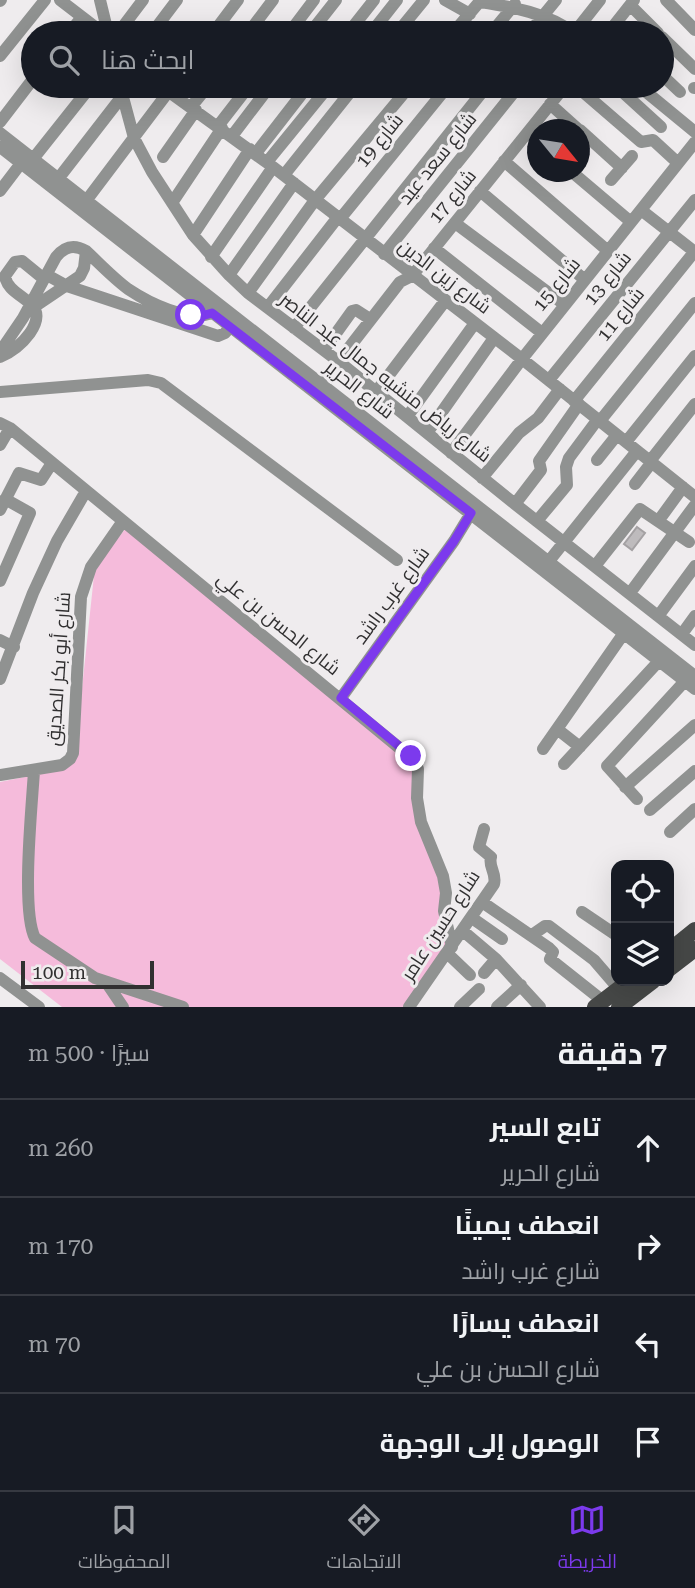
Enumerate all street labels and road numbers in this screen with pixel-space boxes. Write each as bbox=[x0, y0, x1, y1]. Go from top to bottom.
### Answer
street label: شارع سعد عيد bbox=[393, 108, 483, 210]
street label: شارع 19 bbox=[351, 109, 410, 173]
street label: شارع 17 bbox=[424, 165, 483, 229]
street label: شارع زين الدين bbox=[393, 234, 496, 320]
street label: شارع 13 bbox=[579, 247, 638, 311]
street label: شارع 15 bbox=[528, 253, 587, 317]
street label: شارع 11 bbox=[592, 283, 651, 347]
street label: شارع رياض منشيه جمال عبد الناصر bbox=[273, 287, 496, 469]
street label: شارع الحرير bbox=[319, 355, 399, 425]
street label: شارع غرب راشد bbox=[348, 542, 436, 649]
street label: شارع الحسن بن علي bbox=[211, 567, 345, 682]
street label: شارع أبو بكر الصديق bbox=[42, 591, 77, 747]
street label: شارع حسين عامر bbox=[396, 866, 486, 987]

